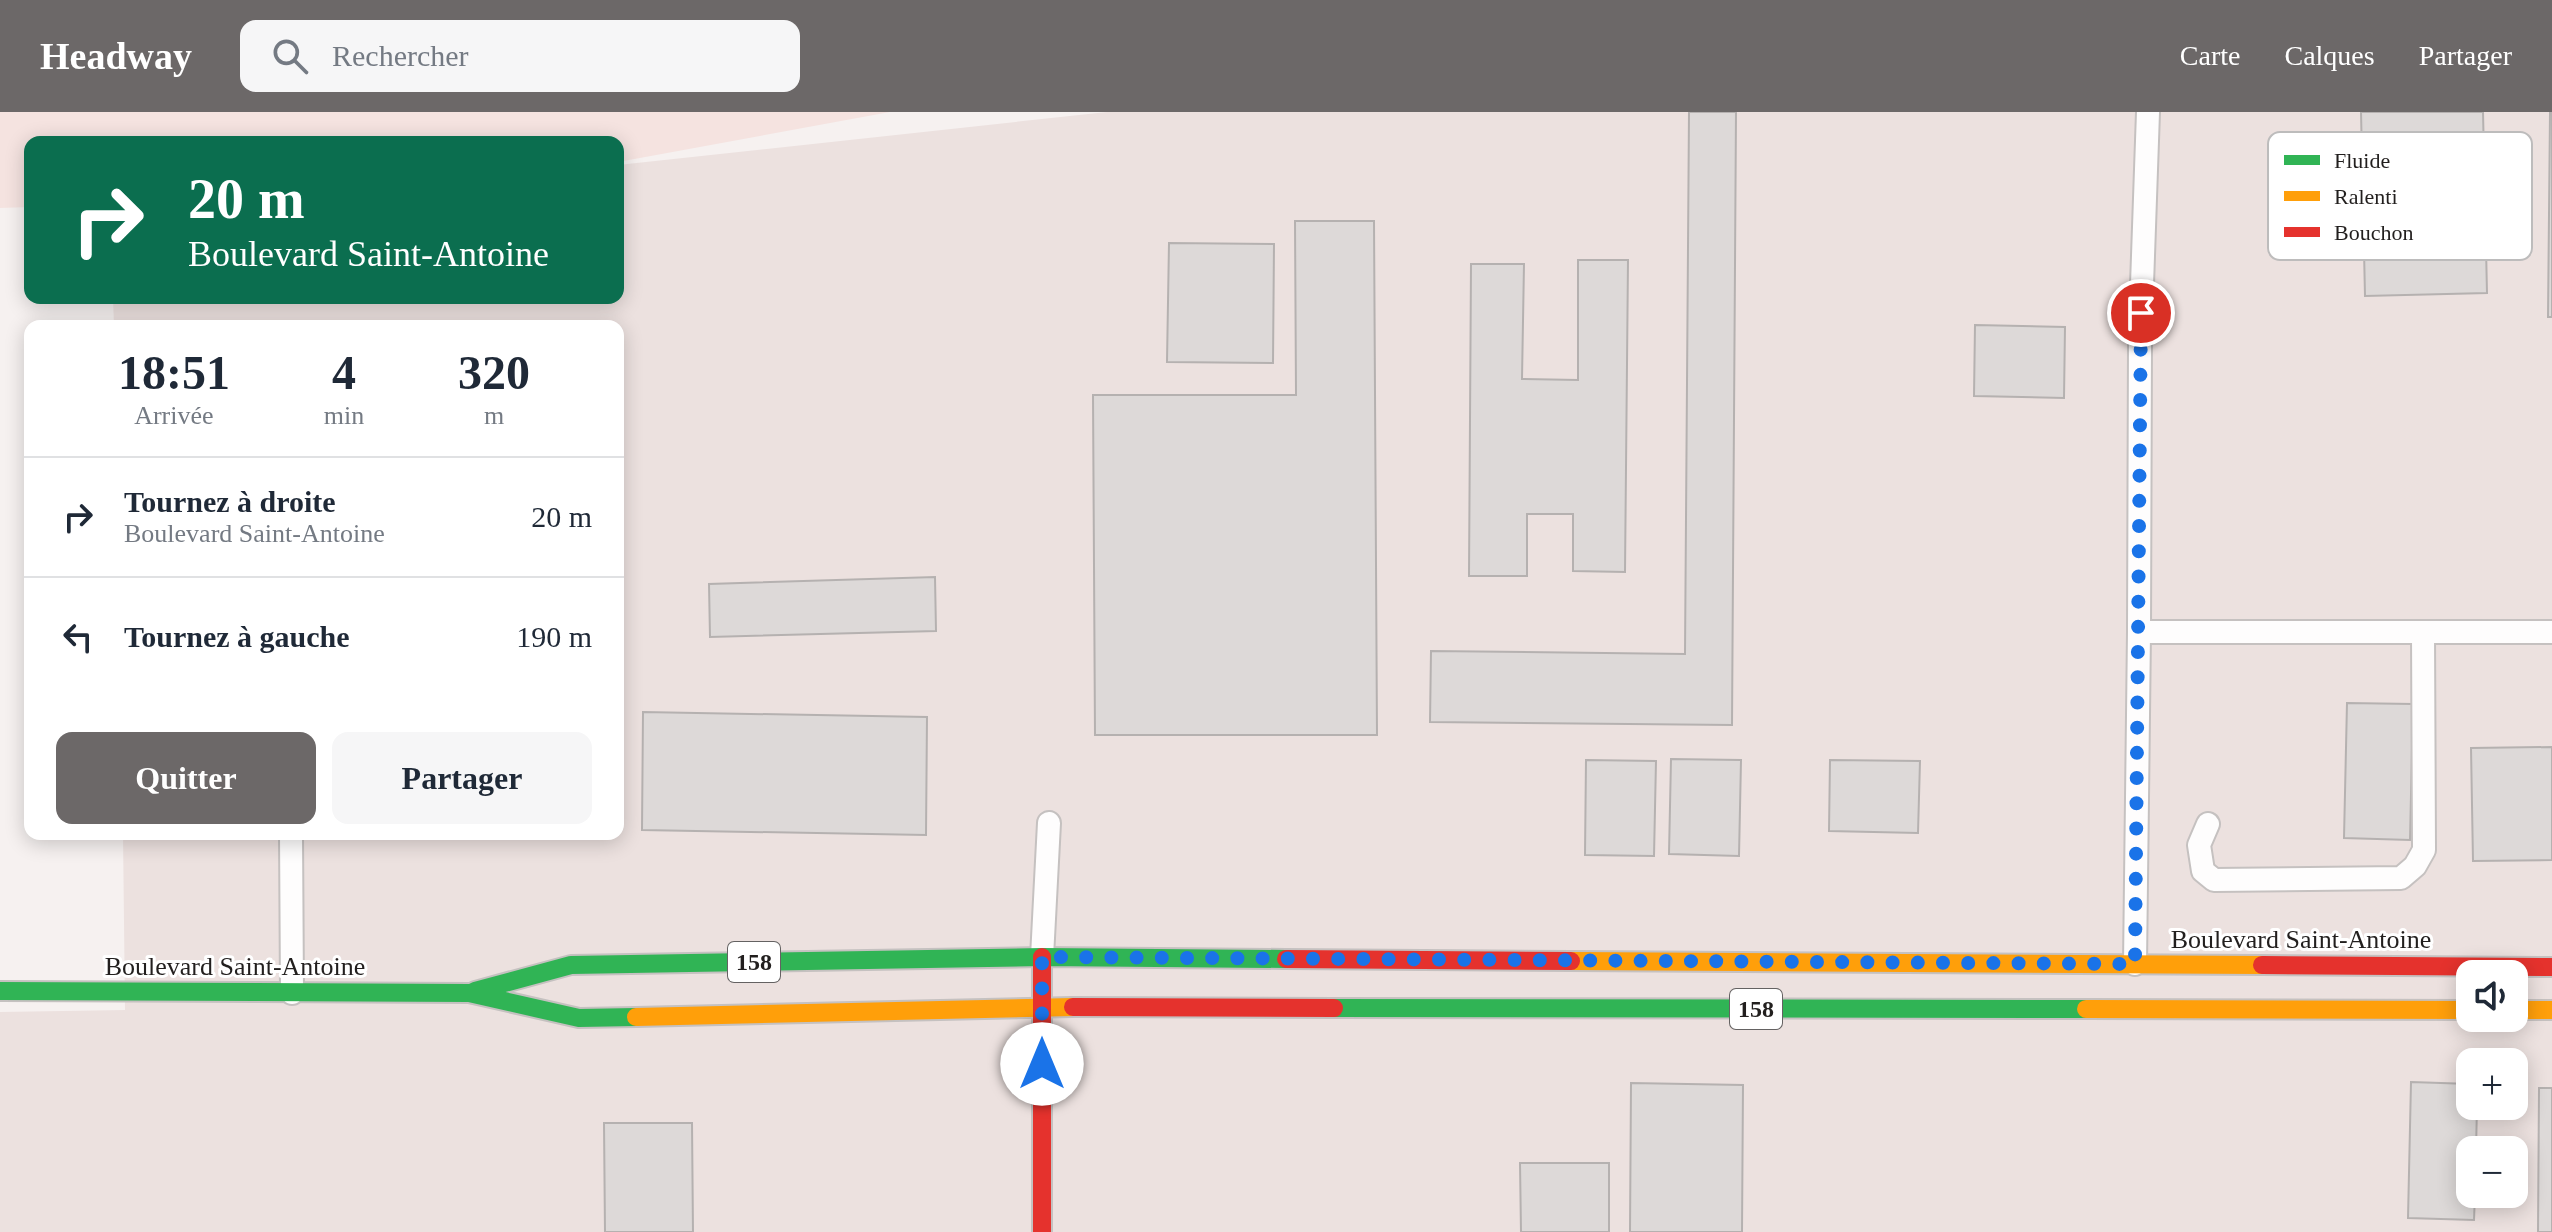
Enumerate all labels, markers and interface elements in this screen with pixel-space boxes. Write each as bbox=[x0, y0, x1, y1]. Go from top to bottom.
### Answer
search box bbox=[240, 20, 800, 92]
icon: search bbox=[268, 34, 312, 78]
text: Headway bbox=[40, 35, 192, 77]
text: Rechercher bbox=[332, 39, 469, 72]
text: Carte bbox=[2180, 40, 2240, 71]
text: Calques bbox=[2284, 40, 2375, 71]
text: Partager bbox=[2419, 40, 2512, 71]
legend bbox=[2268, 132, 2532, 260]
text: Fluide bbox=[2334, 148, 2390, 173]
icon: right bbox=[56, 168, 160, 272]
text: 20 m bbox=[188, 168, 305, 230]
text: Ralenti bbox=[2334, 184, 2398, 209]
text: Bouchon bbox=[2334, 220, 2413, 245]
text: Boulevard Saint-Antoine bbox=[188, 234, 549, 274]
pin bbox=[2107, 279, 2175, 347]
icon: arrive bbox=[2119, 291, 2163, 335]
text: 18:51 bbox=[118, 346, 230, 399]
text: 4 bbox=[332, 346, 356, 399]
text: 320 bbox=[458, 346, 530, 399]
text: Arrivée bbox=[134, 401, 214, 430]
text: min bbox=[324, 401, 364, 430]
text: m bbox=[484, 401, 504, 430]
text: Tournez à droite bbox=[124, 485, 336, 518]
icon: right bbox=[56, 495, 100, 539]
text: 20 m bbox=[531, 500, 592, 533]
text: Boulevard Saint-Antoine bbox=[124, 519, 385, 548]
icon: left bbox=[56, 615, 100, 659]
text: Tournez à gauche bbox=[124, 620, 350, 653]
text: 190 m bbox=[516, 620, 592, 653]
button: Quitter bbox=[56, 732, 316, 824]
button: Partager bbox=[332, 732, 592, 824]
street label: Boulevard Saint-Antoine bbox=[2171, 925, 2431, 954]
road number: 158 bbox=[728, 942, 780, 982]
street label: Boulevard Saint-Antoine bbox=[105, 952, 365, 981]
map controls bbox=[2456, 960, 2528, 1208]
button: sound bbox=[2456, 960, 2528, 1032]
road number: 158 bbox=[1730, 989, 1782, 1029]
position arrow bbox=[1000, 1022, 1084, 1106]
button: + bbox=[2456, 1048, 2528, 1120]
button: − bbox=[2456, 1136, 2528, 1208]

